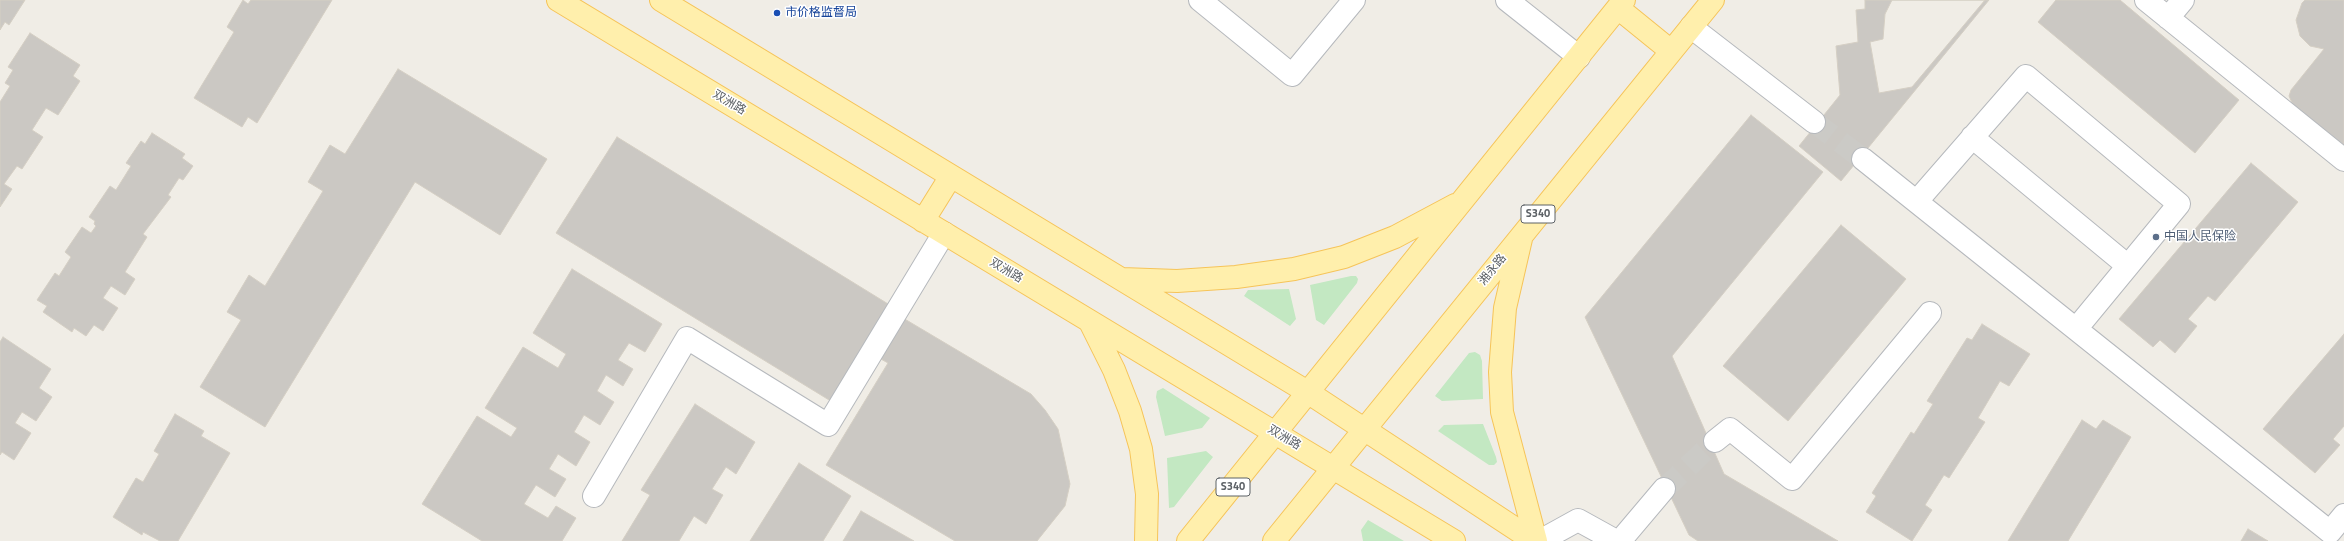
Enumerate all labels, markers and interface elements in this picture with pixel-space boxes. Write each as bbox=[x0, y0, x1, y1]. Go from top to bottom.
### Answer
place label: 市价格监督局 bbox=[785, 6, 857, 20]
marker: 市价格监督局 bbox=[772, 8, 782, 18]
street label: 双洲路 bbox=[710, 88, 748, 118]
road number: S340 bbox=[1521, 205, 1555, 223]
place label: 中国人民保险 bbox=[2164, 230, 2236, 244]
marker: 中国人民保险 bbox=[2151, 232, 2161, 242]
street label: 湘永路 bbox=[1476, 251, 1510, 289]
street label: 双洲路 bbox=[987, 256, 1025, 286]
street label: 双洲路 bbox=[1265, 423, 1303, 453]
road number: S340 bbox=[1216, 478, 1250, 496]

